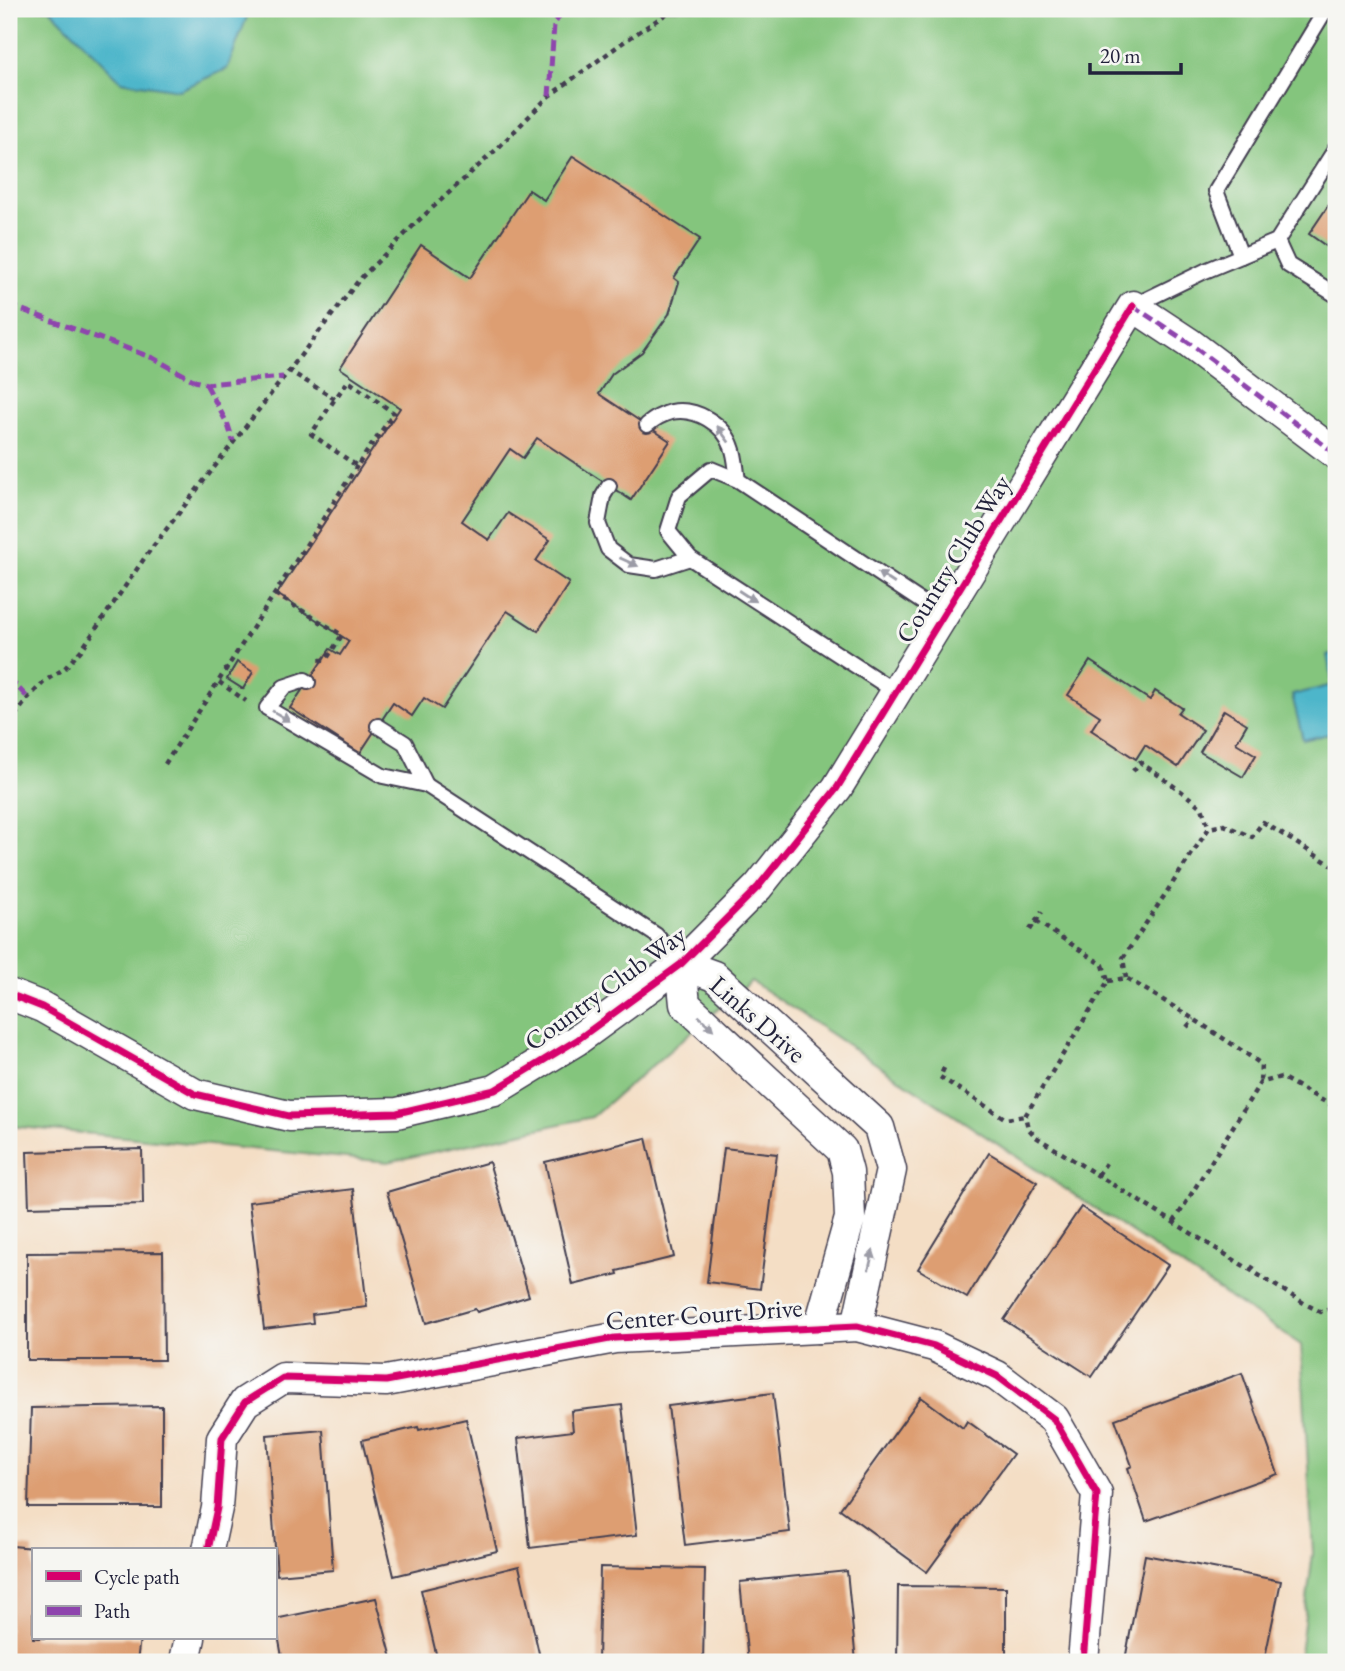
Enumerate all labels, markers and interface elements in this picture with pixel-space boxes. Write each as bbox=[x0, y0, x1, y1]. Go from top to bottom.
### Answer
scale bar bbox=[1090, 32, 1180, 76]
text: 20 m bbox=[1100, 42, 1141, 69]
one-way arrow bbox=[716, 424, 730, 443]
street label: Country Club Way bbox=[888, 468, 1019, 649]
one-way arrow bbox=[619, 556, 640, 568]
one-way arrow bbox=[877, 571, 895, 585]
one-way arrow bbox=[737, 589, 757, 602]
one-way arrow bbox=[272, 710, 291, 722]
street label: Country Club Way bbox=[517, 917, 693, 1058]
street label: Links Drive bbox=[703, 968, 813, 1070]
one-way arrow bbox=[697, 1015, 715, 1031]
one-way arrow bbox=[866, 1249, 877, 1271]
street label: Center Court Drive bbox=[604, 1290, 804, 1338]
legend bbox=[32, 1548, 276, 1640]
text: Cycle path bbox=[94, 1563, 180, 1590]
text: Path bbox=[94, 1597, 131, 1624]

